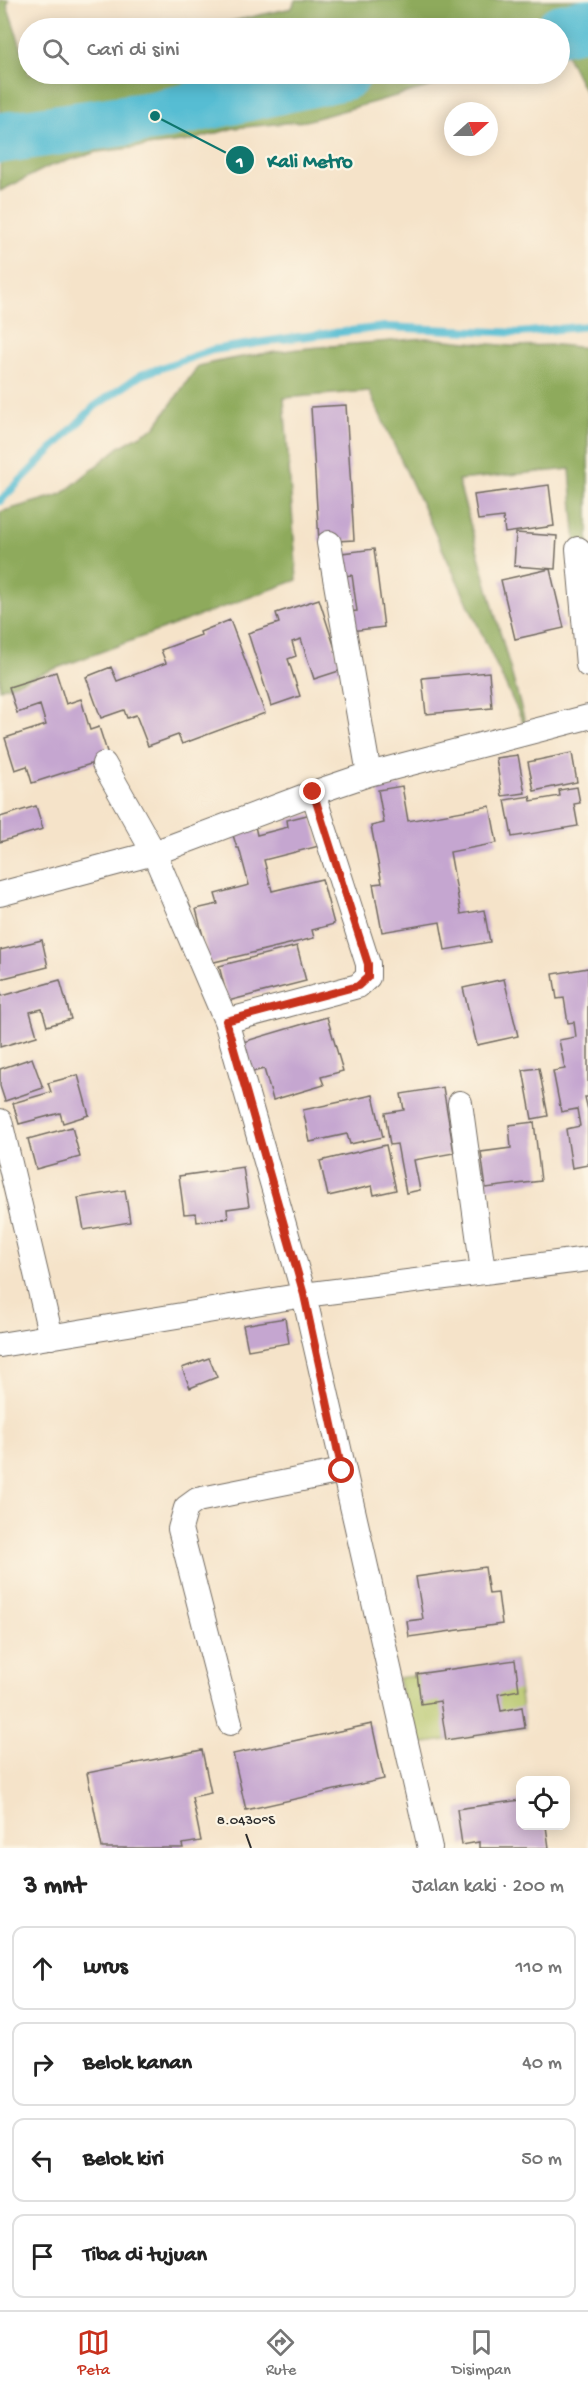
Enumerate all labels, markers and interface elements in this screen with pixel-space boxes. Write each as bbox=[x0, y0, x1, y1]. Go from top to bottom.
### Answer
search box bbox=[18, 18, 570, 84]
icon: search bbox=[39, 35, 72, 68]
text: Cari di sini bbox=[87, 38, 180, 64]
north arrow bbox=[444, 102, 498, 156]
callout: Kali Metro bbox=[225, 141, 365, 179]
text: Kali Metro bbox=[266, 152, 353, 175]
text: 1 bbox=[235, 153, 244, 174]
route end bbox=[299, 778, 325, 804]
route start bbox=[328, 1457, 354, 1483]
map controls bbox=[516, 1776, 570, 1830]
button: locate bbox=[516, 1776, 570, 1830]
text: 8.0430°S bbox=[217, 1812, 275, 1830]
text: 3 mnt bbox=[24, 1872, 85, 1903]
text: Jalan kaki · 200 m bbox=[412, 1876, 564, 1899]
icon: ahead bbox=[26, 1952, 59, 1985]
text: Lurus bbox=[83, 1955, 128, 1981]
text: 110 m bbox=[516, 1957, 562, 1980]
icon: right bbox=[26, 2048, 59, 2081]
text: Belok kanan bbox=[83, 2051, 192, 2077]
text: 40 m bbox=[522, 2053, 562, 2076]
icon: left bbox=[26, 2144, 59, 2177]
text: Belok kiri bbox=[83, 2147, 164, 2173]
text: 50 m bbox=[521, 2149, 562, 2172]
icon: arrive bbox=[26, 2240, 59, 2273]
text: Tiba di tujuan bbox=[83, 2243, 207, 2269]
tab: Peta bbox=[77, 2326, 110, 2381]
tab: Rute bbox=[264, 2326, 297, 2381]
tab: Disimpan bbox=[452, 2326, 511, 2381]

